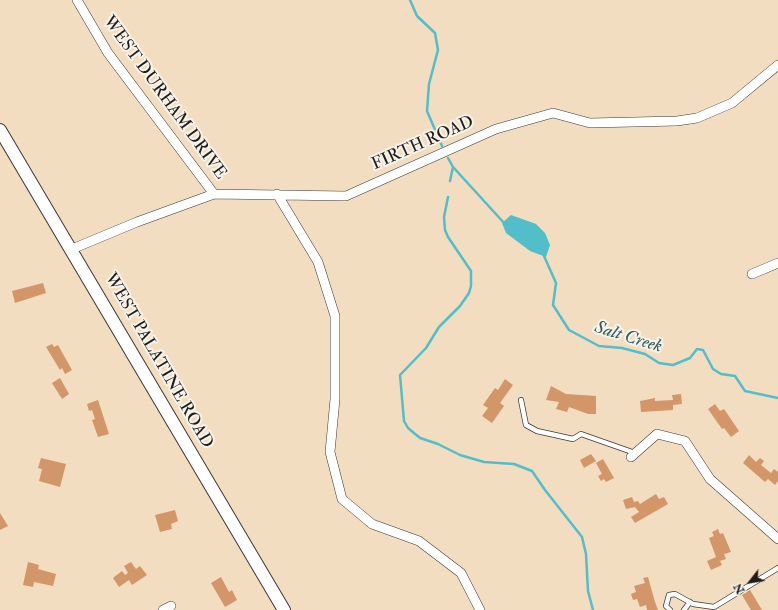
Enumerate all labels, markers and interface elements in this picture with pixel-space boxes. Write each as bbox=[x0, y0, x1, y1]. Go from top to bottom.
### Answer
street label: WEST DURHAM DRIVE bbox=[98, 12, 230, 184]
street label: FIRTH ROAD bbox=[369, 112, 477, 176]
street label: WEST PALATINE ROAD bbox=[99, 270, 217, 452]
water label: Salt Creek bbox=[592, 318, 664, 358]
north arrow bbox=[730, 562, 770, 602]
text: N bbox=[731, 581, 747, 596]

